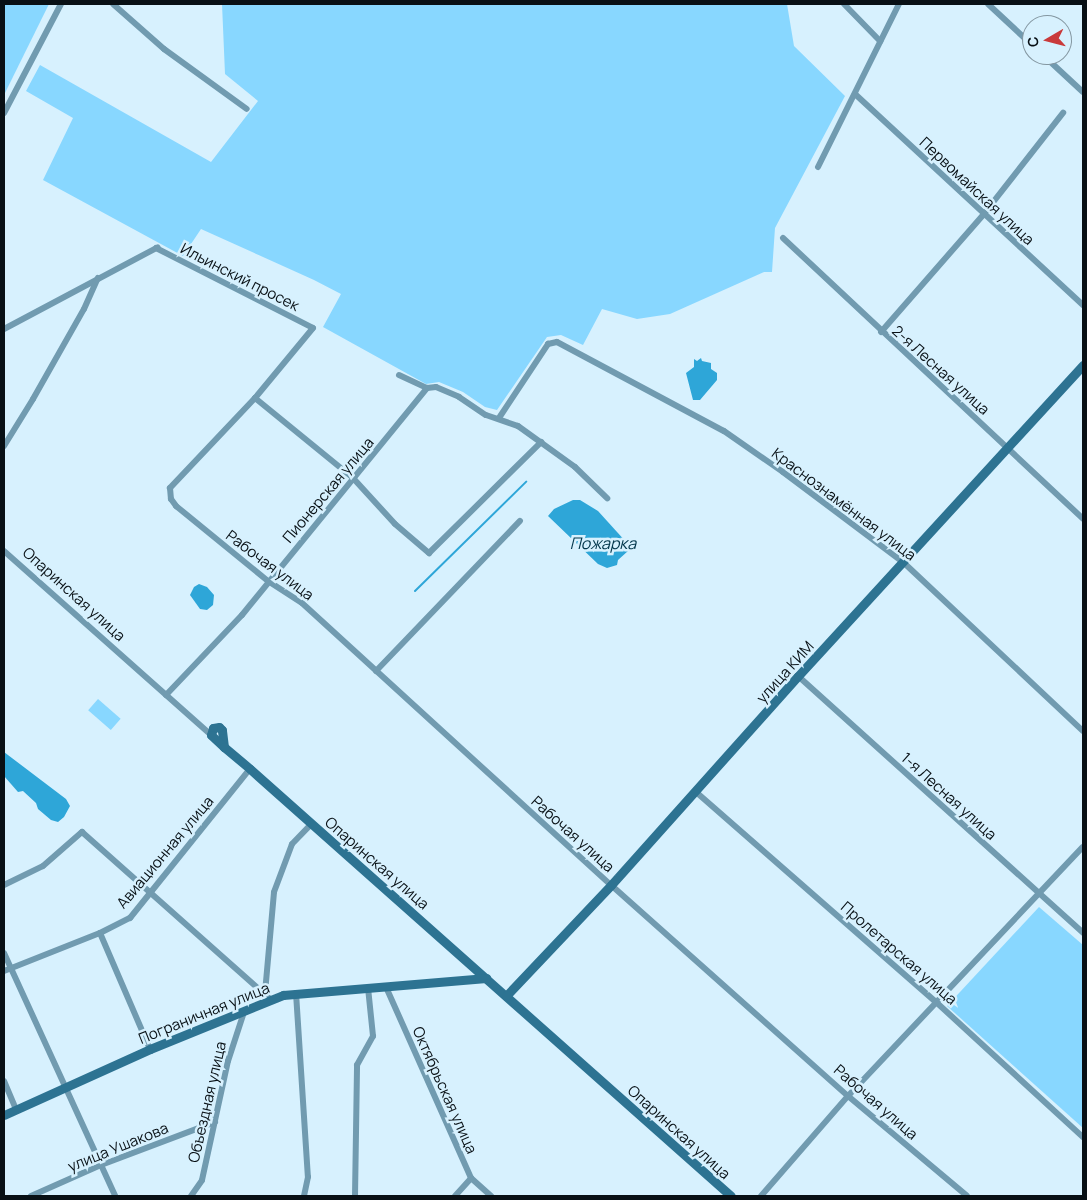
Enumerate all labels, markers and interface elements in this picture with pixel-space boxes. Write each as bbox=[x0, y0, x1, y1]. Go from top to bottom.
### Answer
north arrow bbox=[1022, 15, 1072, 65]
text: С bbox=[1023, 36, 1043, 48]
street label: Первомайская улица bbox=[916, 133, 1038, 249]
street label: Ильинский просек bbox=[178, 239, 302, 315]
street label: 2-я Лесная улица bbox=[889, 322, 993, 418]
street label: Пионерская улица bbox=[279, 434, 377, 546]
street label: Краснознамённая улица bbox=[768, 444, 920, 564]
street label: Рабочая улица bbox=[223, 526, 317, 604]
water label: Пожарка bbox=[570, 533, 636, 553]
street label: Опаринская улица bbox=[19, 543, 129, 645]
street label: улица КИМ bbox=[752, 637, 818, 707]
street label: 1-я Лесная улица bbox=[898, 749, 1000, 843]
street label: Авиационная улица bbox=[113, 792, 217, 912]
street label: Рабочая улица bbox=[528, 792, 618, 876]
street label: Опаринская улица bbox=[321, 813, 433, 913]
street label: Пролетарская улица bbox=[837, 898, 961, 1008]
street label: Пограничная улица bbox=[136, 978, 272, 1048]
street label: Октябрьская улица bbox=[409, 1024, 481, 1156]
street label: Объездная улица bbox=[184, 1040, 230, 1164]
street label: Рабочая улица bbox=[830, 1061, 922, 1143]
street label: Опаринская улица bbox=[624, 1081, 734, 1183]
street label: улица Ушакова bbox=[65, 1119, 171, 1175]

